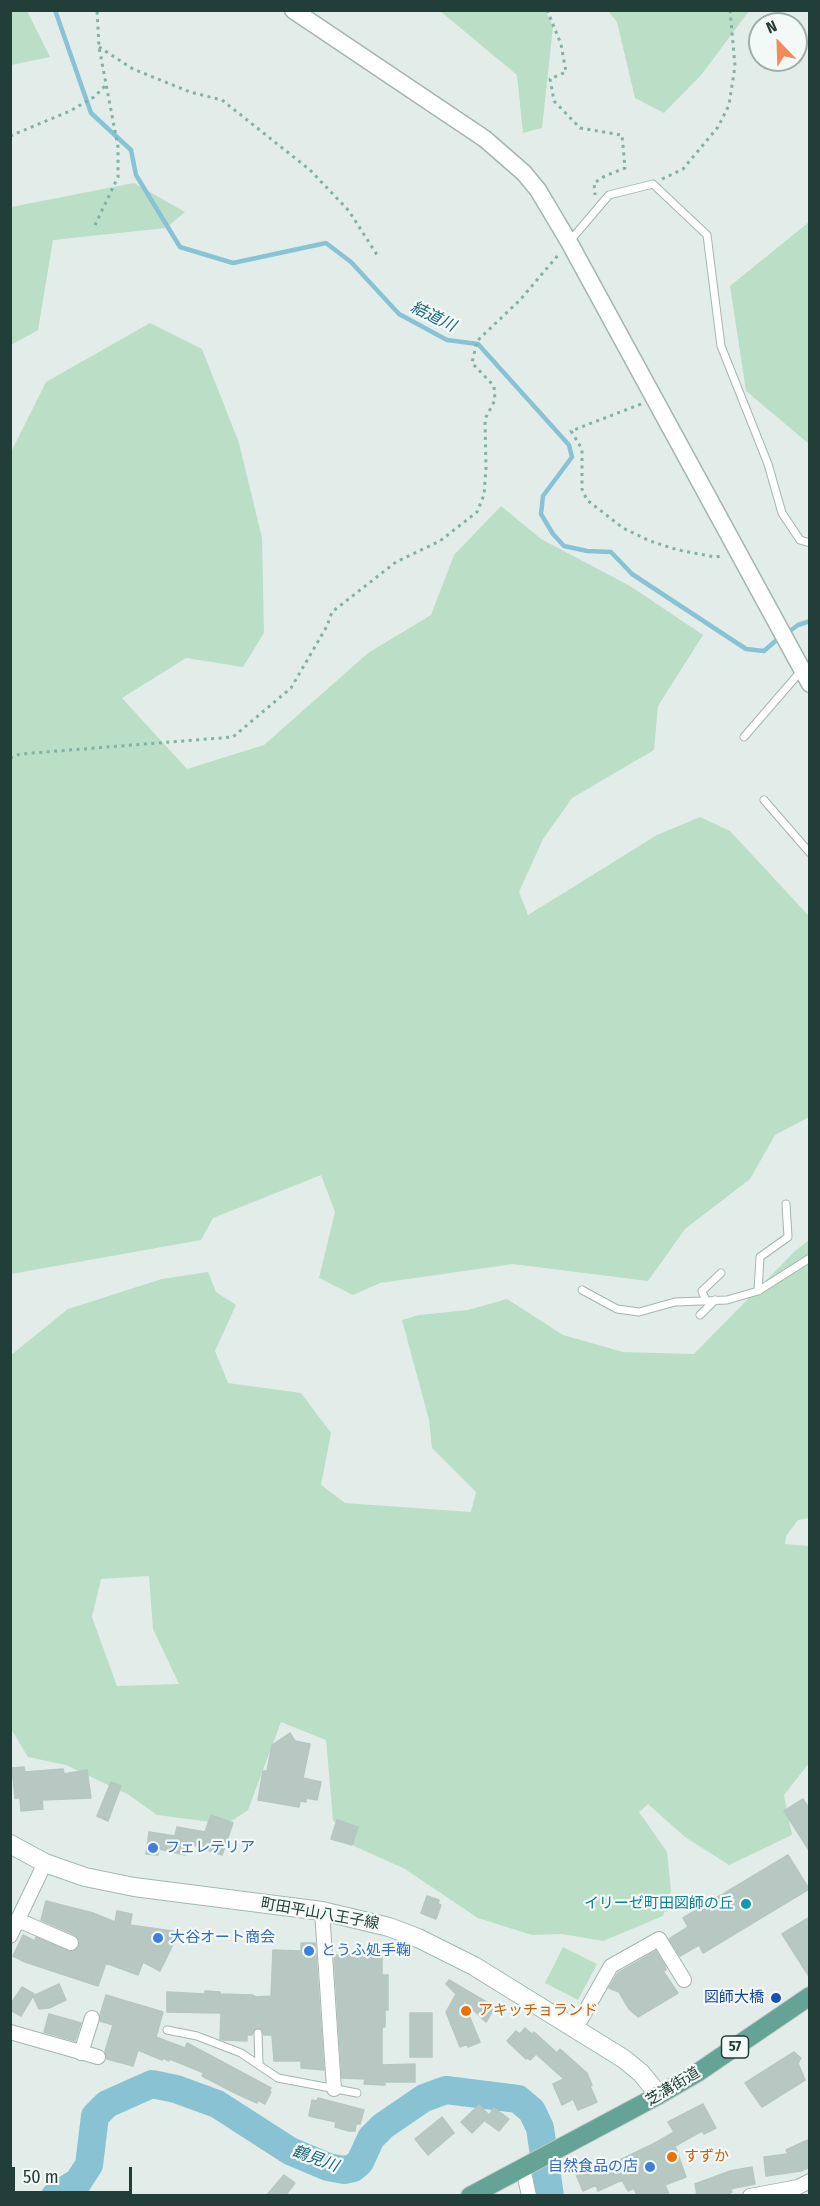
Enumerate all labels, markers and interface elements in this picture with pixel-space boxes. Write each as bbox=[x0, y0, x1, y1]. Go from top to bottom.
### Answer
north arrow bbox=[748, 12, 808, 72]
text: N bbox=[763, 16, 780, 37]
water label: 結道川 bbox=[407, 298, 459, 336]
place label: フェレテリア bbox=[165, 1839, 255, 1857]
marker: フェレテリア bbox=[146, 1841, 160, 1855]
street label: 町田平山八王子線 bbox=[259, 1895, 381, 1933]
place label: イリーゼ町田図師の丘 bbox=[584, 1895, 734, 1913]
marker: イリーゼ町田図師の丘 bbox=[739, 1897, 753, 1911]
place label: 大谷オート商会 bbox=[170, 1929, 275, 1947]
marker: 大谷オート商会 bbox=[151, 1931, 165, 1945]
place label: とうふ処手鞠 bbox=[321, 1942, 411, 1960]
marker: とうふ処手鞠 bbox=[302, 1944, 316, 1958]
place label: 図師大橋 bbox=[704, 1989, 764, 2007]
marker: 図師大橋 bbox=[769, 1991, 783, 2005]
place label: アキッチョランド bbox=[478, 2002, 598, 2020]
marker: アキッチョランド bbox=[459, 2004, 473, 2018]
road number: 57 bbox=[722, 2036, 748, 2058]
street label: 芝溝街道 bbox=[643, 2064, 703, 2110]
water label: 鶴見川 bbox=[289, 2142, 341, 2176]
place label: すずか bbox=[684, 2148, 729, 2166]
marker: すずか bbox=[665, 2150, 679, 2164]
scale bar bbox=[15, 2155, 135, 2193]
place label: 自然食品の店 bbox=[548, 2158, 638, 2176]
marker: 自然食品の店 bbox=[643, 2160, 657, 2174]
text: 50 m bbox=[23, 2166, 59, 2188]

